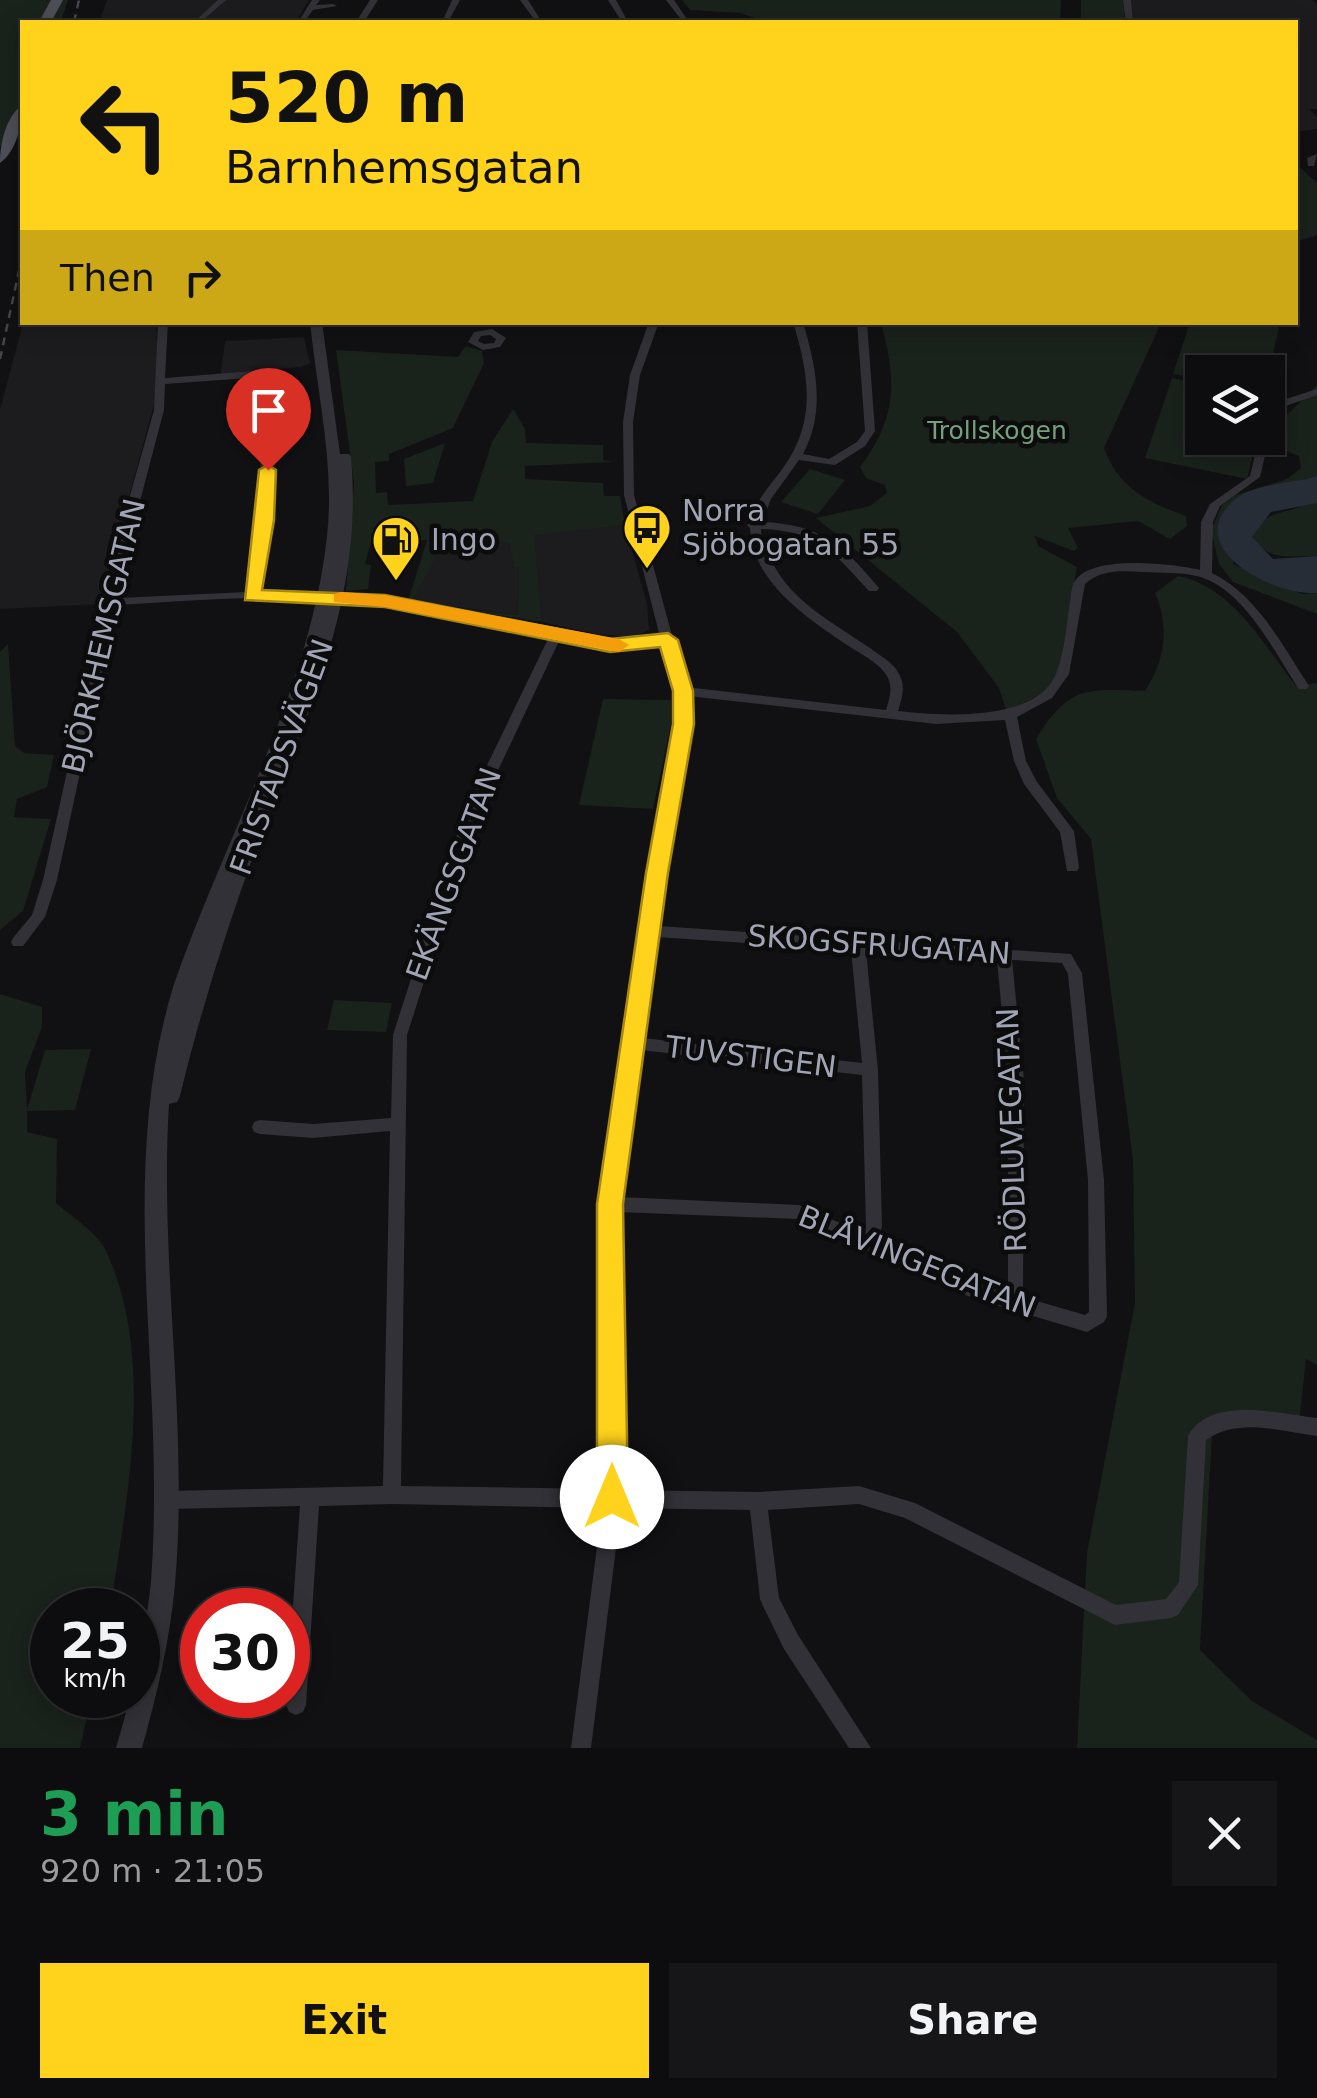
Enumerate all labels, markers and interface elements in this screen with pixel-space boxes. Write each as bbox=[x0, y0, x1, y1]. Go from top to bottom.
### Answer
text: 520 m bbox=[225, 57, 468, 139]
icon: left bbox=[60, 60, 190, 190]
text: Barnhemsgatan bbox=[225, 141, 583, 194]
icon: right bbox=[175, 250, 230, 305]
text: Then bbox=[60, 256, 155, 300]
map controls bbox=[1185, 355, 1285, 455]
button: layers bbox=[1185, 355, 1285, 455]
pin bbox=[226, 368, 311, 471]
icon: arrive bbox=[241, 383, 296, 438]
park label: Trollskogen bbox=[926, 416, 1067, 445]
place label: Norra Sjöbogatan 55 bbox=[682, 493, 899, 562]
street label: BJÖRKHEMSGATAN bbox=[55, 495, 152, 776]
bus stop icon: Norra Sjöbogatan 55 bbox=[621, 502, 673, 570]
fuel station icon: Ingo bbox=[370, 514, 422, 582]
place label: Ingo bbox=[431, 522, 496, 557]
street label: FRISTADSVÄGEN bbox=[223, 634, 340, 879]
street label: EKÄNGSGATAN bbox=[399, 763, 508, 985]
street label: SKOGSFRUGATAN bbox=[746, 918, 1012, 971]
street label: RÖDLUVEGATAN bbox=[990, 1007, 1033, 1253]
street label: TUVSTIGEN bbox=[663, 1029, 838, 1084]
street label: BLÅVINGEGATAN bbox=[794, 1198, 1041, 1325]
position arrow bbox=[560, 1445, 664, 1549]
speed limit sign: 30 bbox=[180, 1588, 310, 1718]
text: 25 bbox=[60, 1612, 130, 1670]
text: km/h bbox=[63, 1664, 127, 1693]
text: 3 min bbox=[40, 1779, 228, 1849]
button: close bbox=[1172, 1781, 1277, 1886]
text: 920 m · 21:05 bbox=[40, 1852, 265, 1890]
button: Exit bbox=[40, 1963, 649, 2078]
button: Share bbox=[669, 1963, 1277, 2078]

